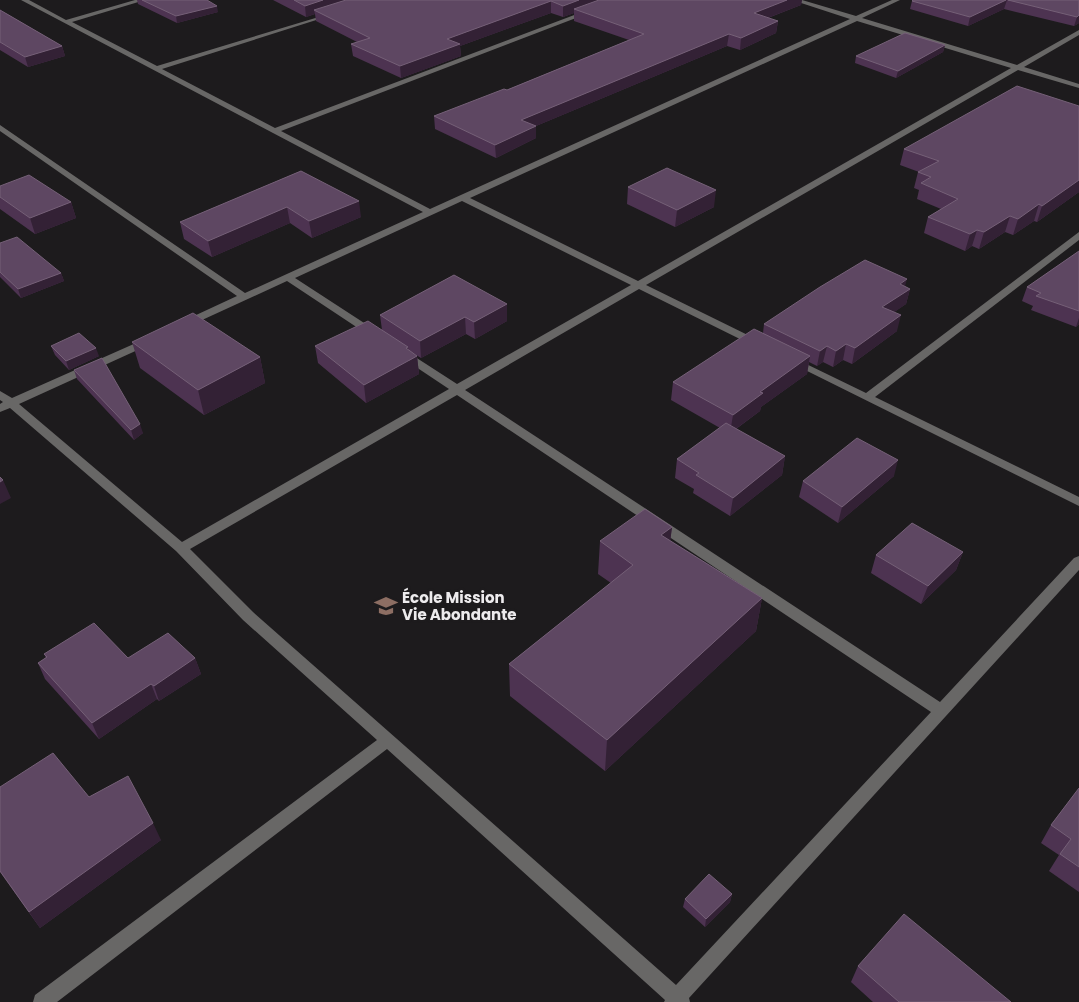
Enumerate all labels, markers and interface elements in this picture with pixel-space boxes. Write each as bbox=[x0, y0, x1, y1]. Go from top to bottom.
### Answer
place label: École Mission Vie Abondante bbox=[402, 587, 517, 625]
school or university icon: École Mission Vie Abondante bbox=[373, 593, 399, 619]

